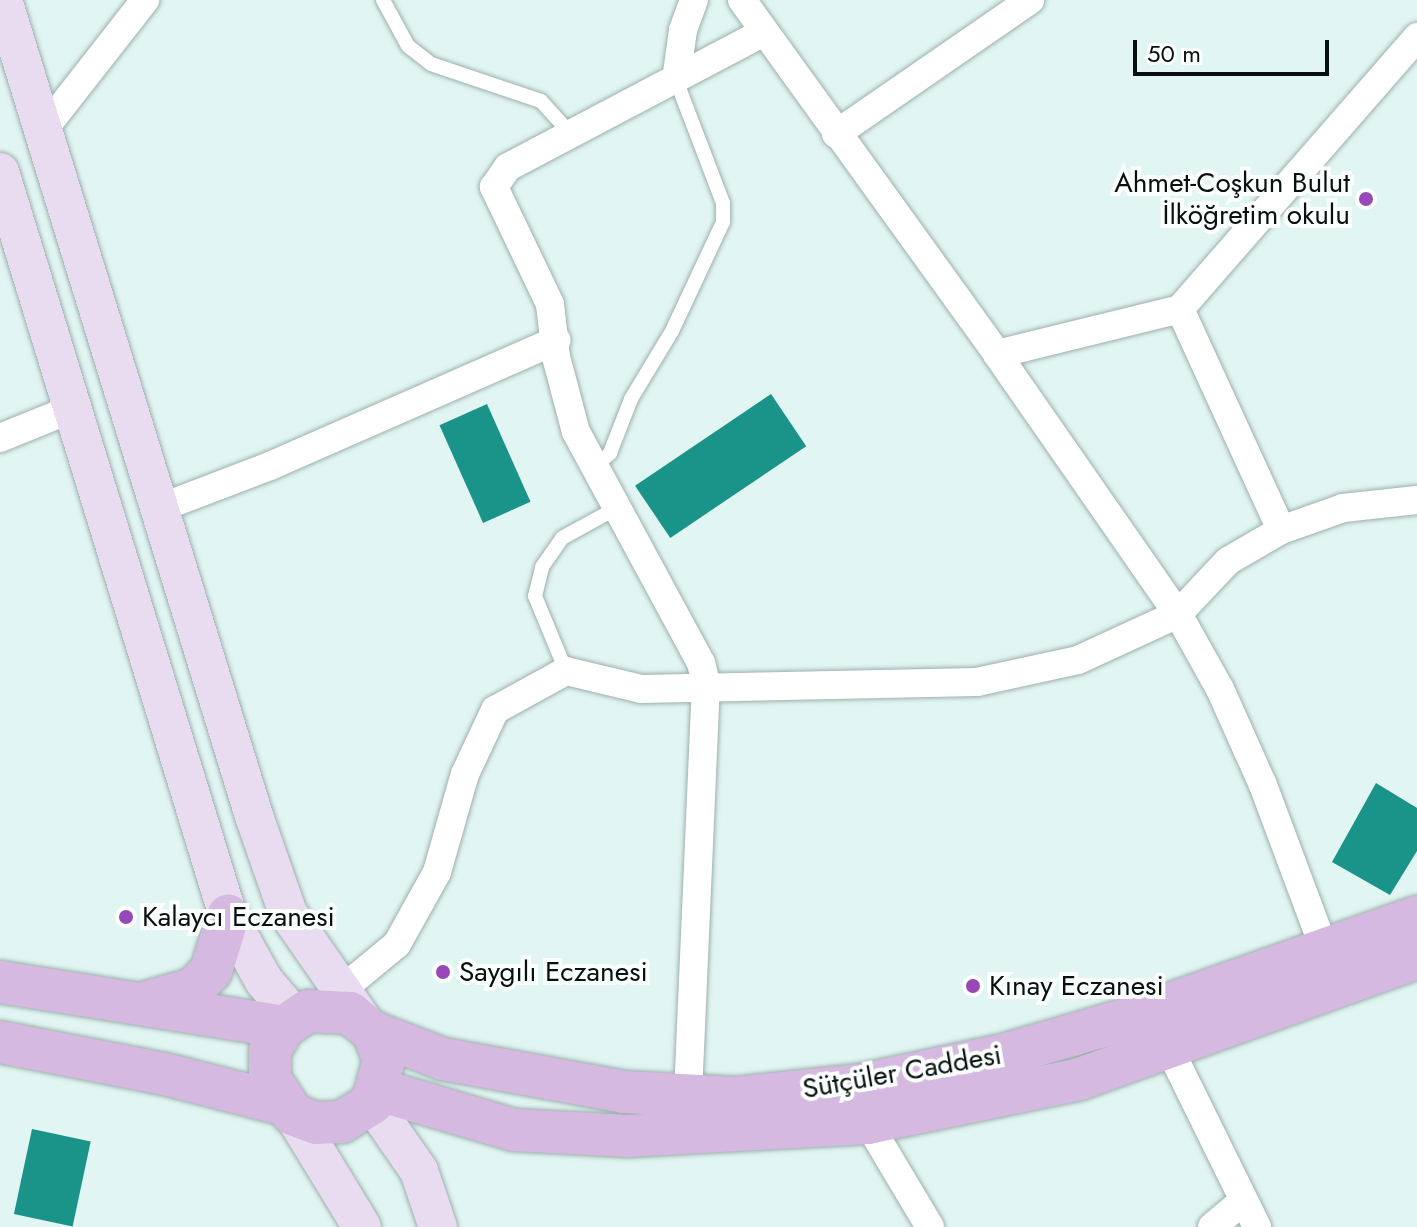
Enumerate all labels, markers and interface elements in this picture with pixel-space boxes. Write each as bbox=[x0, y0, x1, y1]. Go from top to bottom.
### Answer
scale bar bbox=[1137, 24, 1333, 74]
text: 50 m bbox=[1147, 36, 1201, 71]
place label: Ahmet-Coşkun Bulut İlköğretim okulu bbox=[1114, 166, 1350, 232]
marker: Ahmet-Coşkun Bulut İlköğretim okulu bbox=[1357, 190, 1375, 208]
place label: Kalaycı Eczanesi bbox=[142, 900, 335, 934]
marker: Kalaycı Eczanesi bbox=[117, 908, 135, 926]
place label: Saygılı Eczanesi bbox=[459, 955, 648, 989]
marker: Saygılı Eczanesi bbox=[434, 963, 452, 981]
place label: Kınay Eczanesi bbox=[989, 969, 1164, 1003]
marker: Kınay Eczanesi bbox=[964, 977, 982, 995]
street label: Sütçüler Caddesi bbox=[800, 1038, 1004, 1106]

